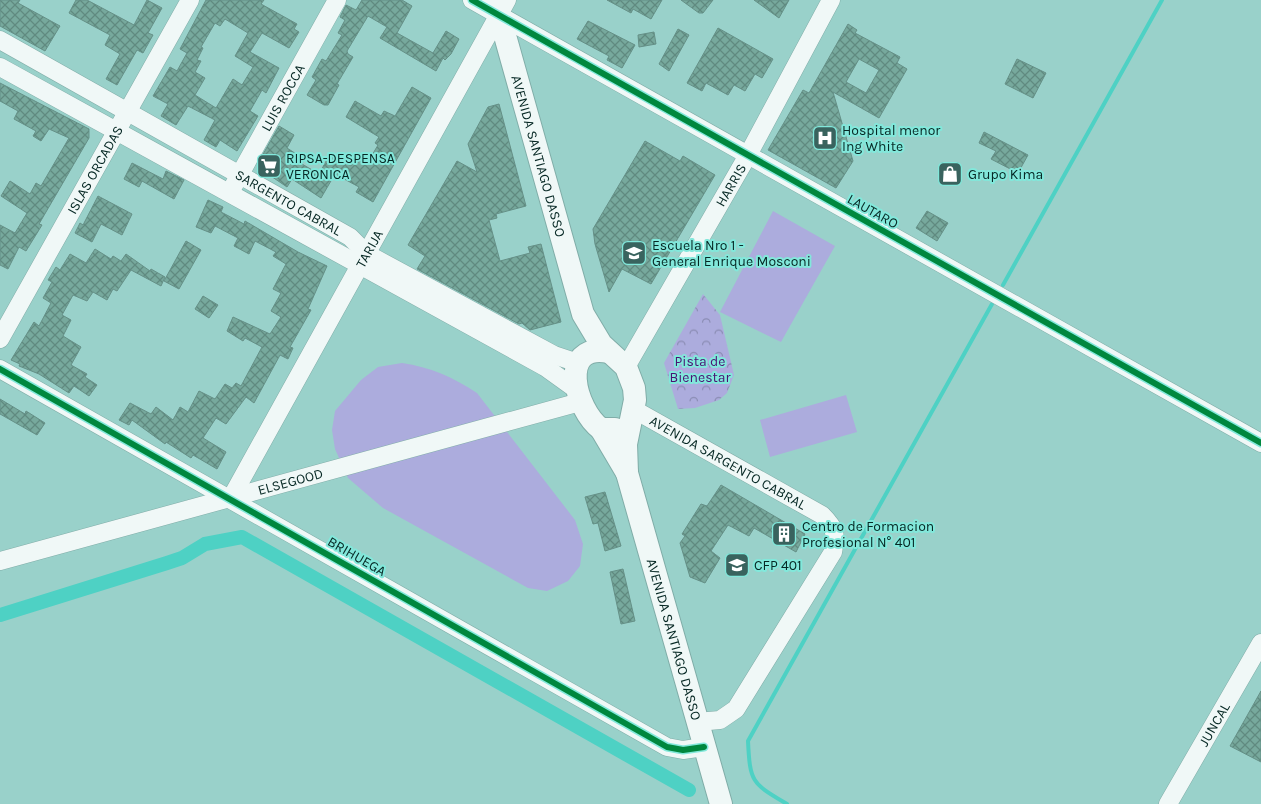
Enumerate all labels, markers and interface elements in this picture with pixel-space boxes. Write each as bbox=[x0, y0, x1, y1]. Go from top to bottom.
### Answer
street label: LUIS ROCCA bbox=[258, 61, 309, 134]
street label: AVENIDA SANTIAGO DASSO bbox=[507, 73, 569, 239]
place label: Hospital menor Ing White bbox=[842, 122, 941, 155]
street label: ISLAS ORCADAS bbox=[64, 123, 127, 217]
hospital icon: Hospital menor Ing White bbox=[812, 125, 838, 151]
place label: RIPSA-DESPENSA VERONICA bbox=[286, 150, 395, 183]
supermarket icon: RIPSA-DESPENSA VERONICA bbox=[256, 153, 282, 179]
street label: HARRIS bbox=[712, 161, 750, 210]
shop icon: Grupo Kima bbox=[937, 161, 963, 187]
street label: SARGENTO CABRAL bbox=[232, 166, 345, 240]
place label: Grupo Kima bbox=[968, 166, 1043, 183]
street label: LAUTARO bbox=[844, 190, 901, 232]
street label: TARIJA bbox=[352, 227, 387, 271]
place label: Escuela Nro 1 - General Enrique Mosconi bbox=[652, 237, 811, 270]
school or university icon: Escuela Nro 1 - General Enrique Mosconi bbox=[621, 240, 647, 266]
park label: Pista de Bienestar bbox=[669, 353, 731, 386]
street label: AVENIDA SARGENTO CABRAL bbox=[646, 412, 810, 514]
street label: ELSEGOOD bbox=[256, 465, 325, 499]
place label: Centro de Formacion Profesional N° 401 bbox=[802, 518, 934, 551]
building icon: Centro de Formacion Profesional N° 401 bbox=[771, 521, 797, 547]
street label: BRIHUEGA bbox=[325, 533, 389, 580]
school or university icon: CFP 401 bbox=[724, 552, 750, 578]
street label: AVENIDA SANTIAGO DASSO bbox=[643, 557, 705, 722]
place label: CFP 401 bbox=[754, 557, 802, 574]
street label: JUNCAL bbox=[1195, 699, 1234, 749]

